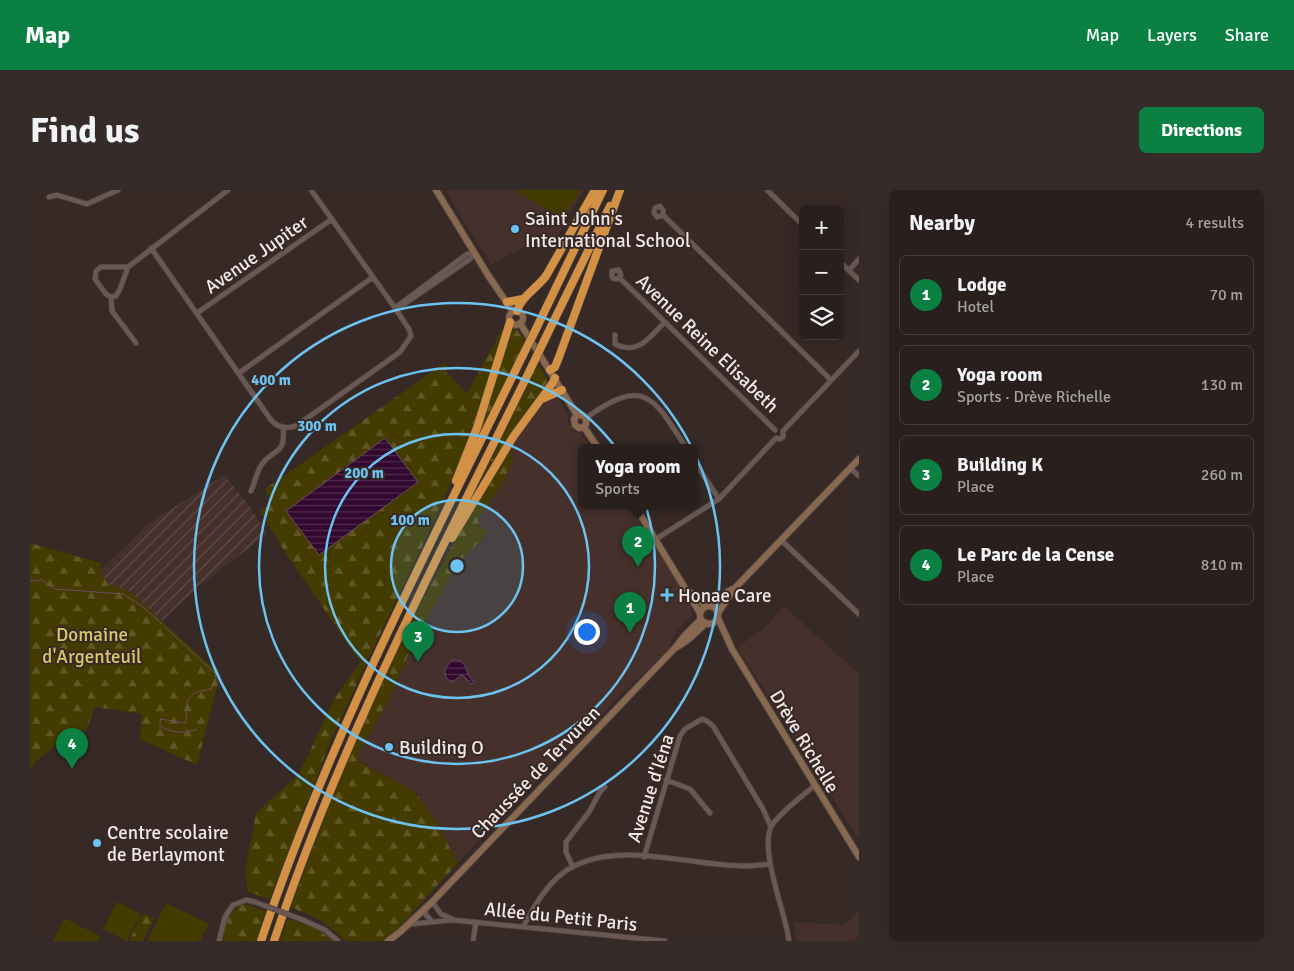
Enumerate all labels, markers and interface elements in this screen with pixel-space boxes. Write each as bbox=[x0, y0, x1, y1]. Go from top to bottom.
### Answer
text: Map bbox=[25, 20, 70, 50]
text: Map bbox=[1086, 24, 1119, 46]
text: Layers bbox=[1147, 24, 1197, 46]
text: Share bbox=[1225, 24, 1269, 46]
button: Directions bbox=[1139, 107, 1264, 153]
text: Find us bbox=[30, 109, 140, 152]
map controls bbox=[799, 205, 844, 340]
button: + bbox=[799, 205, 844, 250]
place label: Saint John's International School bbox=[525, 207, 691, 253]
street label: Avenue Jupiter bbox=[200, 210, 313, 299]
text: Nearby bbox=[909, 210, 975, 236]
text: 4 results bbox=[1185, 213, 1244, 233]
marker: Saint John's International School bbox=[509, 223, 521, 235]
button: − bbox=[799, 250, 844, 295]
street label: Avenue Reine Elisabeth bbox=[631, 269, 784, 418]
text: Lodge bbox=[957, 273, 1007, 297]
text: 1 bbox=[922, 285, 930, 305]
text: 70 m bbox=[1209, 285, 1243, 305]
button: layers bbox=[799, 295, 844, 340]
text: Hotel bbox=[957, 297, 994, 317]
text: Yoga room bbox=[957, 363, 1043, 387]
text: 400 m bbox=[251, 371, 291, 389]
text: 2 bbox=[922, 375, 930, 395]
text: 130 m bbox=[1201, 375, 1243, 395]
text: Sports · Drève Richelle bbox=[957, 387, 1111, 407]
text: 300 m bbox=[297, 417, 337, 435]
popup bbox=[578, 444, 698, 509]
text: Building K bbox=[957, 453, 1043, 477]
text: Yoga room bbox=[595, 455, 681, 479]
text: 200 m bbox=[344, 464, 384, 482]
text: 3 bbox=[922, 465, 930, 485]
text: 260 m bbox=[1201, 465, 1243, 485]
text: Place bbox=[957, 477, 994, 497]
text: Sports bbox=[595, 479, 640, 499]
text: 100 m bbox=[390, 511, 430, 529]
pin: 2 bbox=[622, 526, 654, 567]
text: Le Parc de la Cense bbox=[957, 543, 1114, 567]
text: 4 bbox=[922, 555, 930, 575]
text: 810 m bbox=[1201, 555, 1243, 575]
centre of rings bbox=[448, 557, 466, 575]
text: Place bbox=[957, 567, 994, 587]
place label: Honae Care bbox=[678, 584, 771, 608]
marker: Honae Care bbox=[660, 588, 674, 602]
pin: 1 bbox=[614, 592, 646, 633]
your location bbox=[574, 619, 600, 645]
pin: 3 bbox=[402, 621, 434, 662]
park label: Domaine d'Argenteuil bbox=[42, 623, 142, 669]
street label: Drève Richelle bbox=[764, 686, 844, 797]
street label: Chaussée de Tervuren bbox=[466, 701, 605, 844]
pin: 4 bbox=[56, 728, 88, 769]
street label: Avenue d'Iéna bbox=[622, 731, 680, 846]
place label: Building O bbox=[399, 736, 484, 760]
marker: Building O bbox=[383, 741, 395, 753]
place label: Centre scolaire de Berlaymont bbox=[107, 821, 229, 867]
marker: Centre scolaire de Berlaymont bbox=[91, 837, 103, 849]
street label: Allée du Petit Paris bbox=[483, 897, 638, 937]

